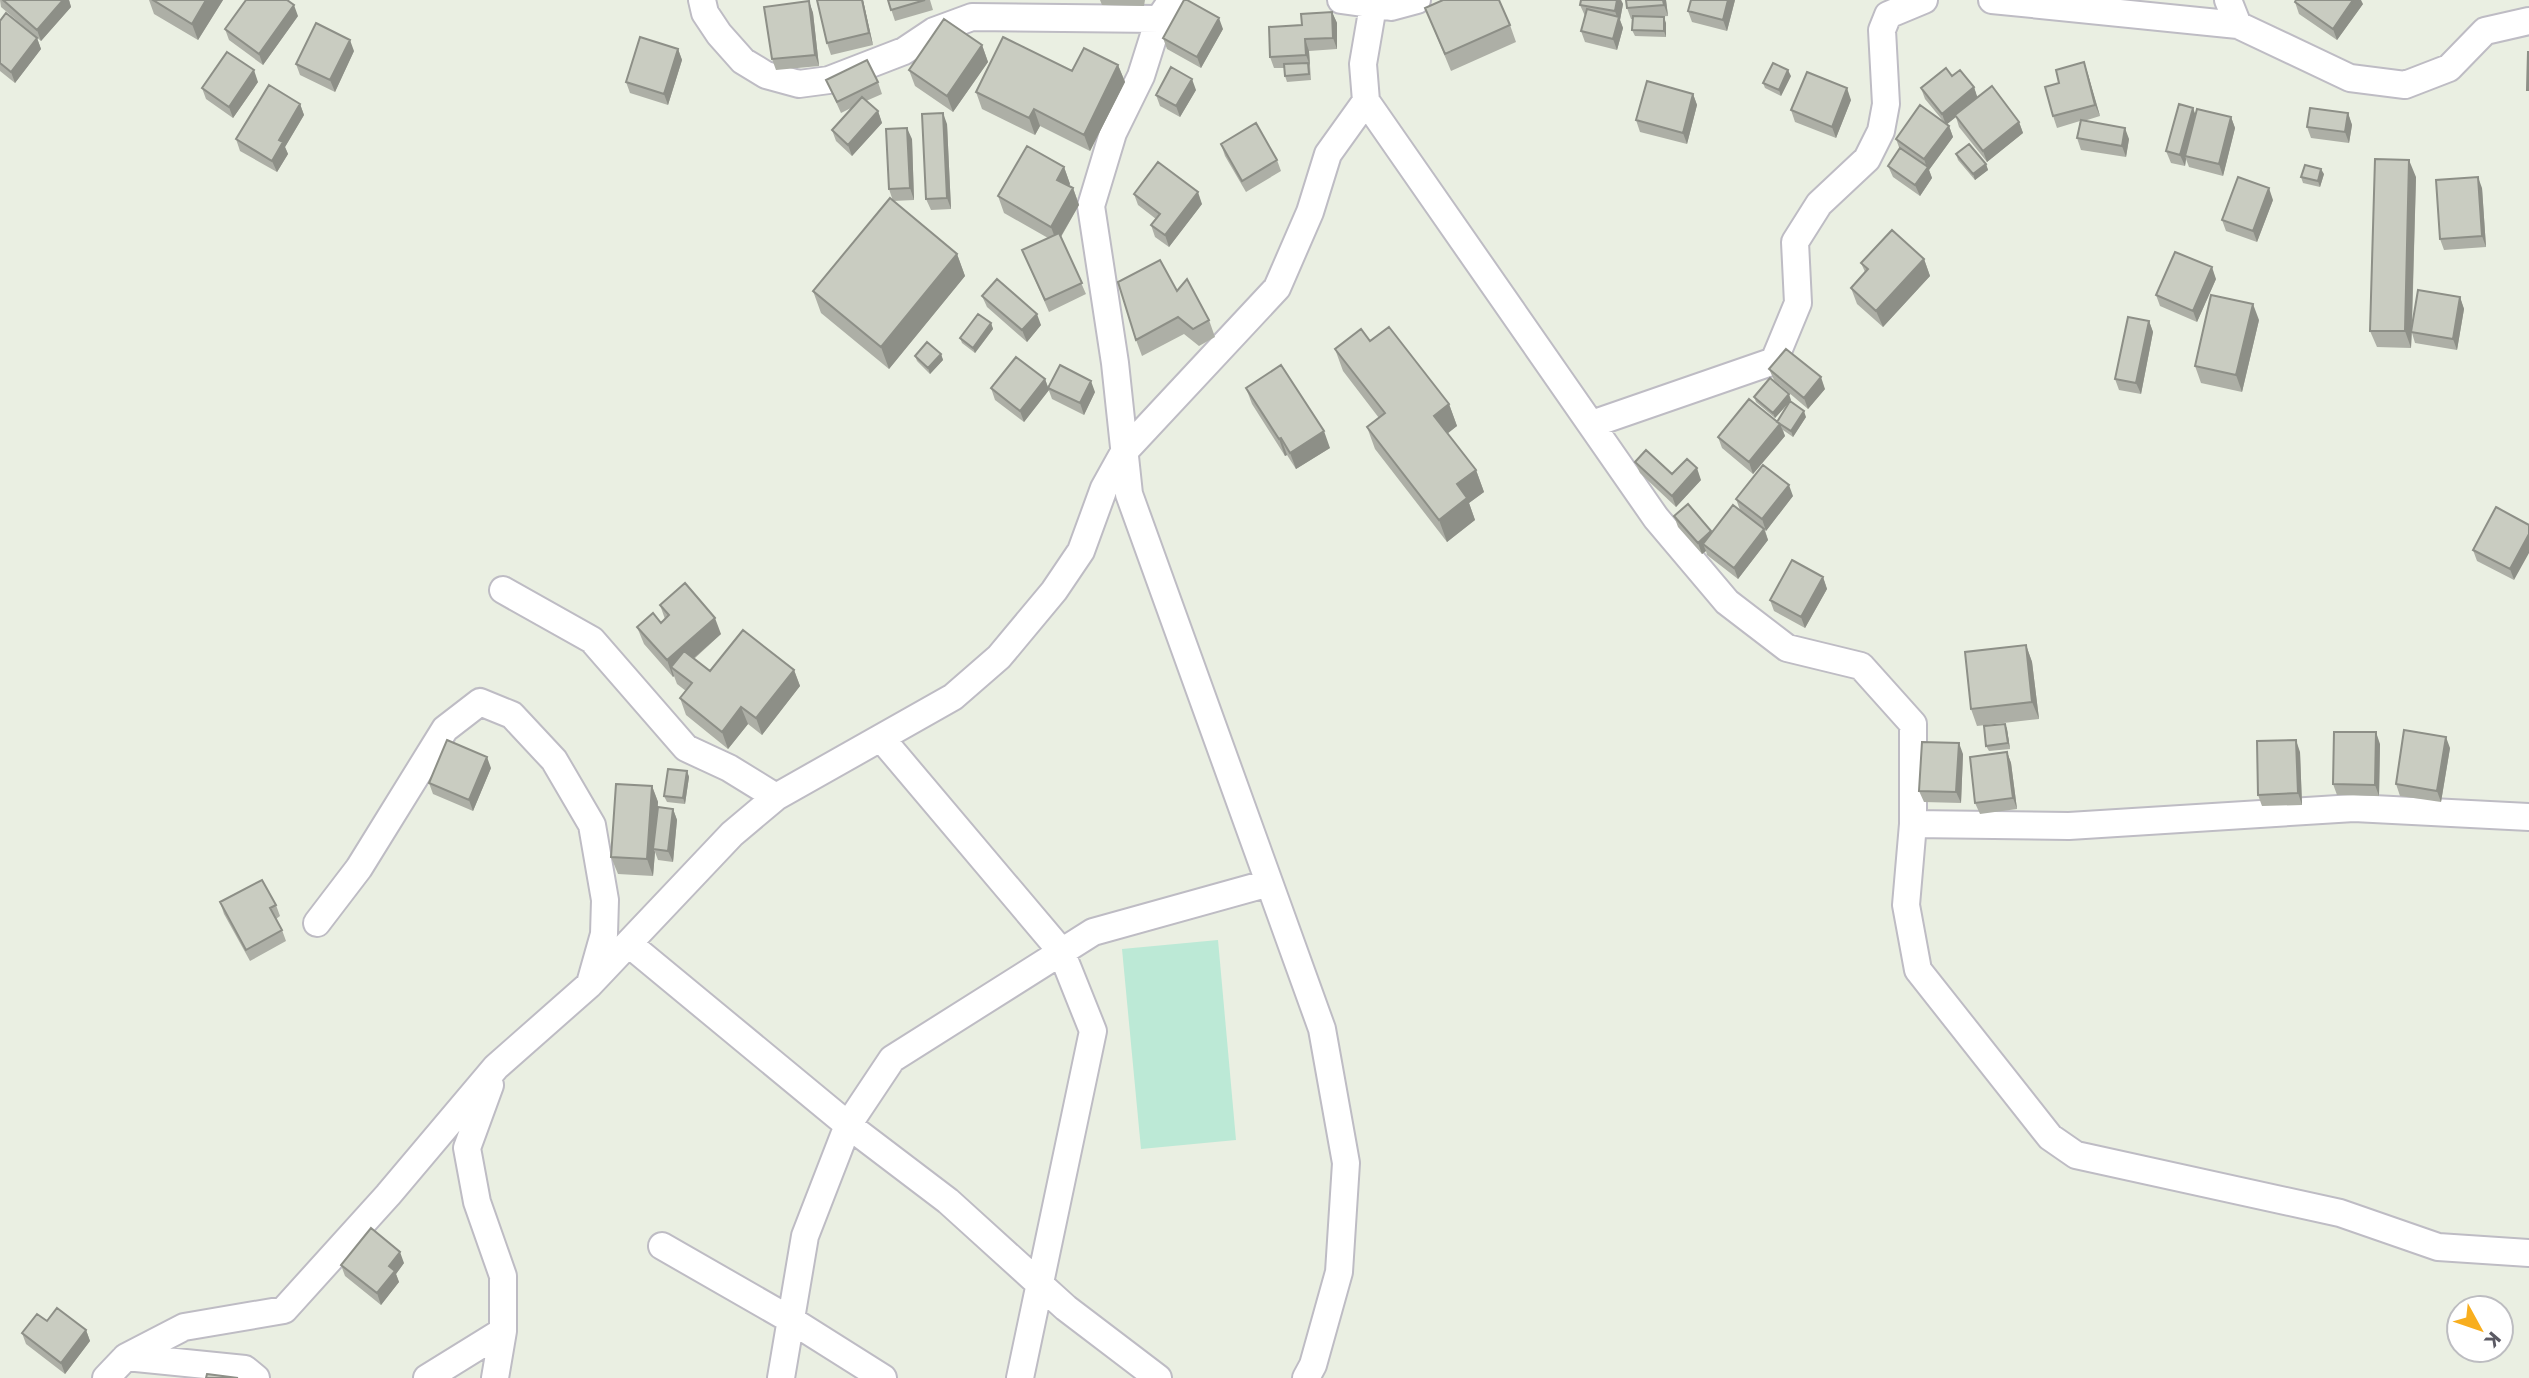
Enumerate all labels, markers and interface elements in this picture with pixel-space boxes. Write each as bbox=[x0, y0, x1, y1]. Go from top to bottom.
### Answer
north arrow bbox=[2445, 1294, 2515, 1364]
text: K bbox=[2478, 1326, 2507, 1354]

